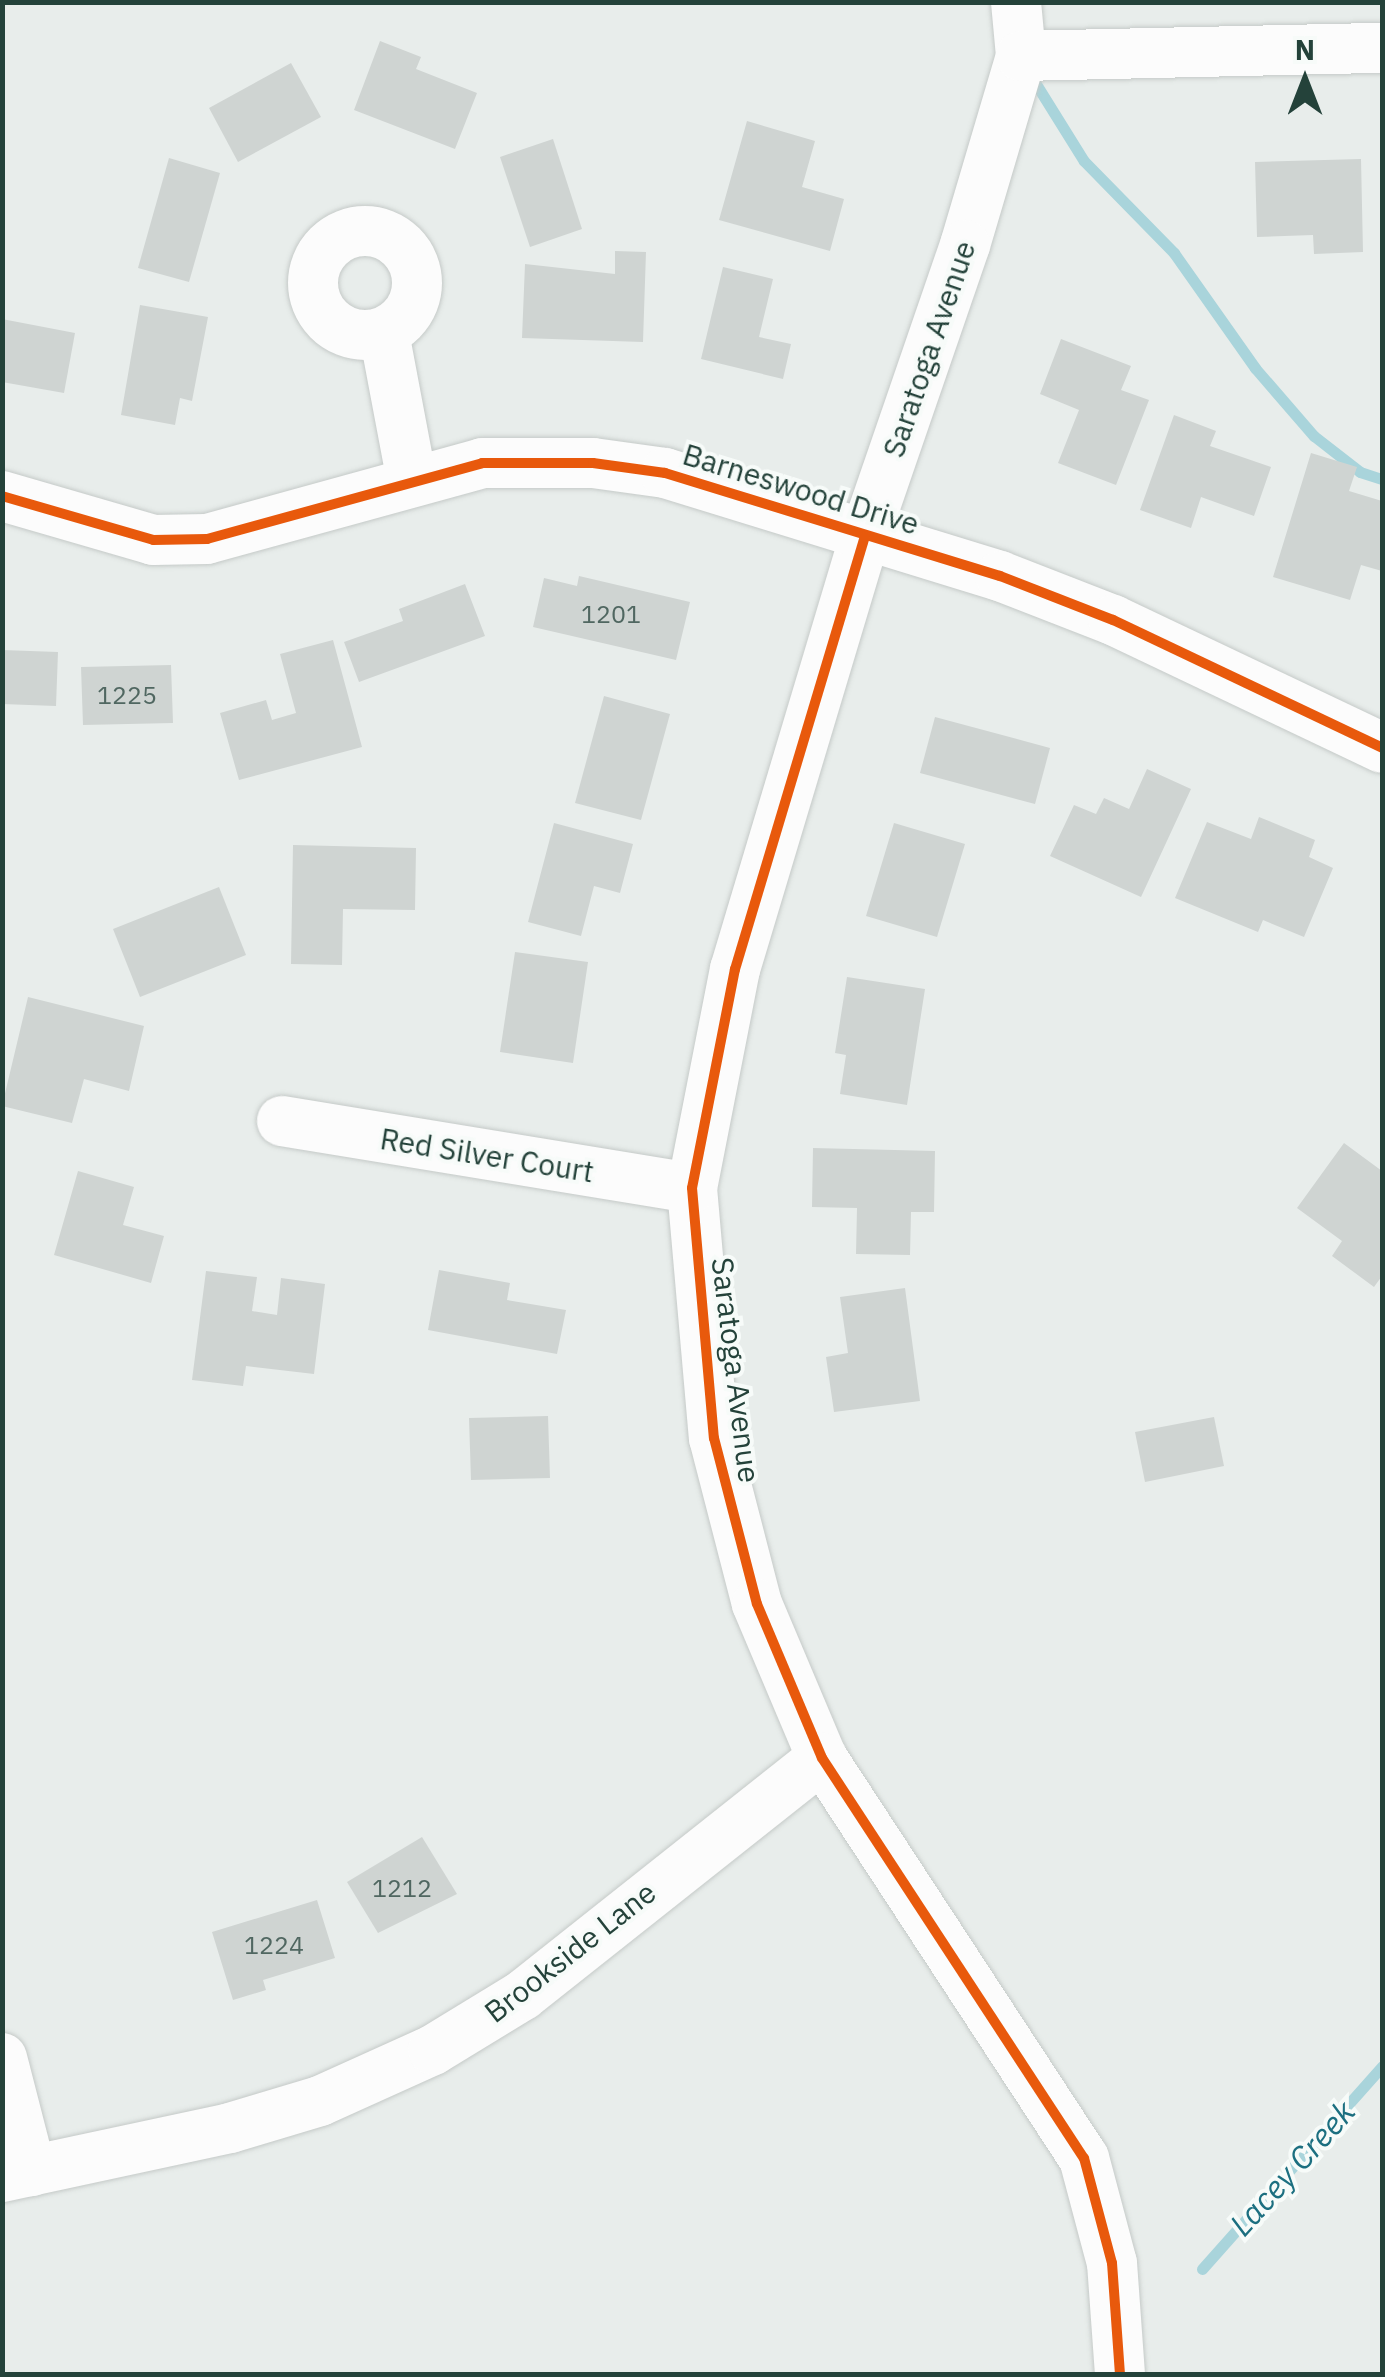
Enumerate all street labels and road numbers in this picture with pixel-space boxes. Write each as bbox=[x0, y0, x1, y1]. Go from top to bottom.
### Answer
street label: Saratoga Avenue bbox=[875, 236, 983, 462]
street label: Barneswood Drive bbox=[679, 436, 923, 542]
street label: Red Silver Court bbox=[378, 1120, 596, 1190]
street label: Saratoga Avenue bbox=[704, 1255, 768, 1485]
street label: Brookside Lane bbox=[477, 1874, 663, 2030]

